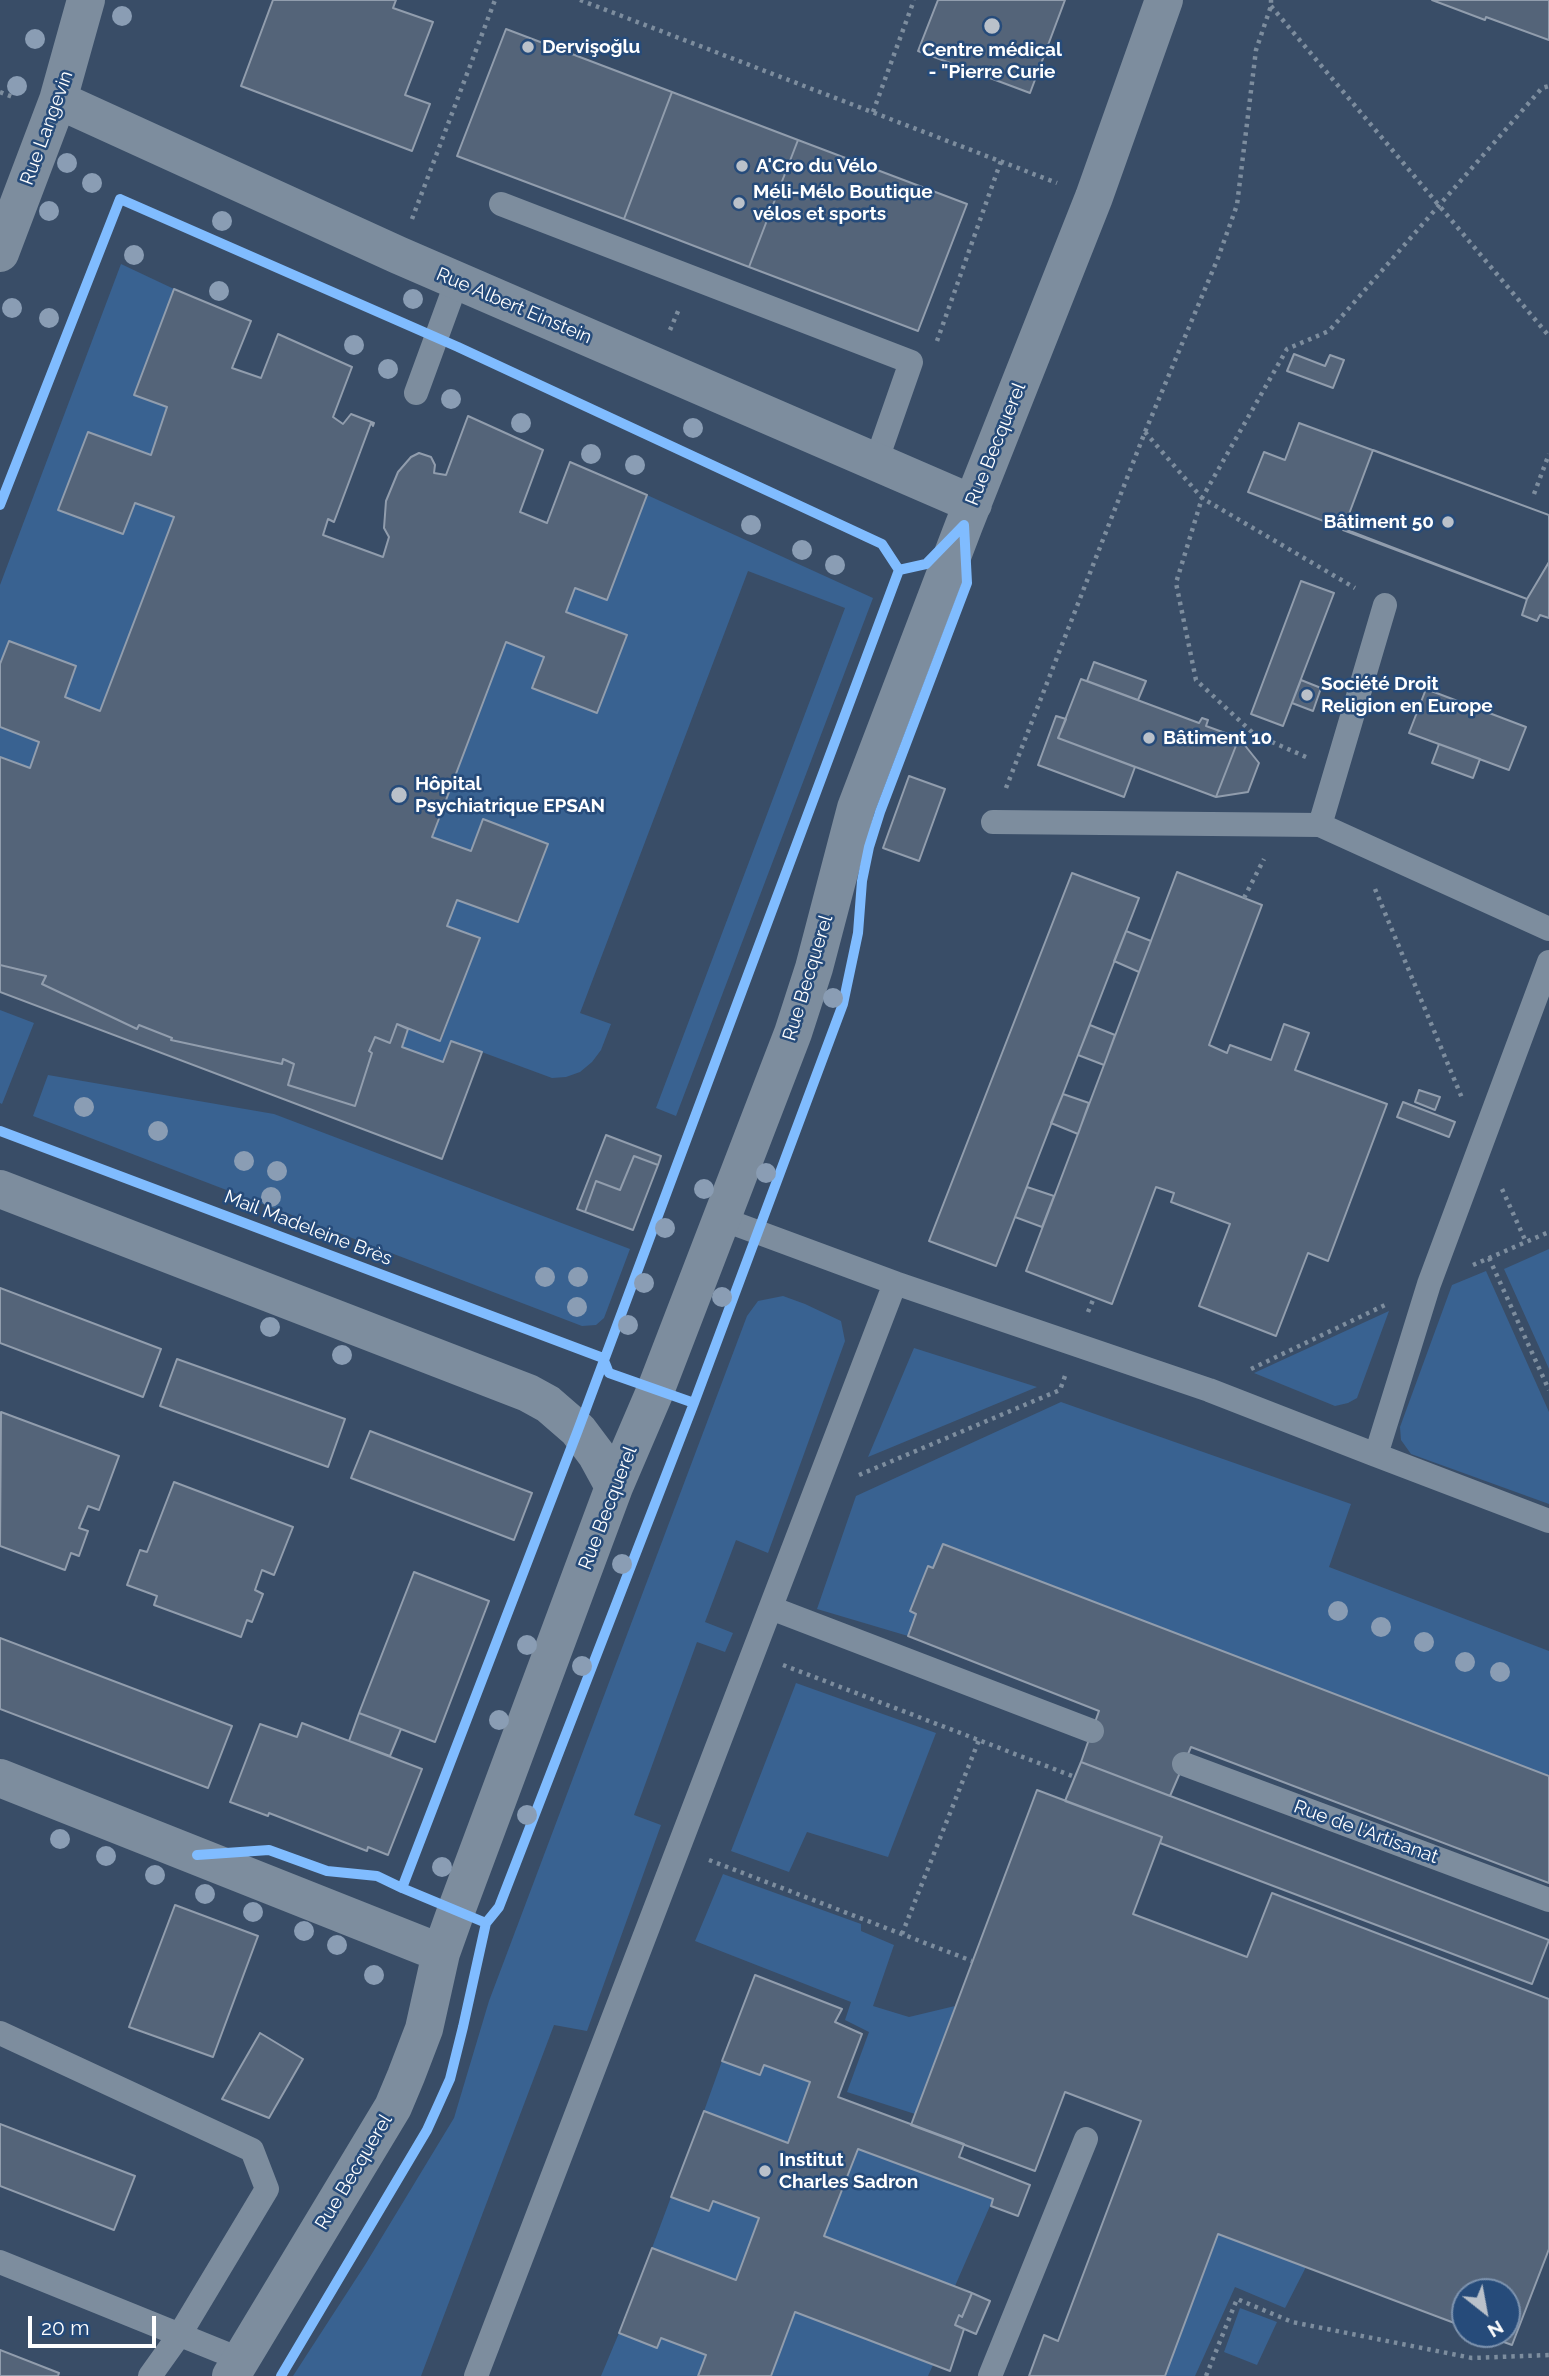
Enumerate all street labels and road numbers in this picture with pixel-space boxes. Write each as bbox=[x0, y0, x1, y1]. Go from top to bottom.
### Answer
street label: Rue Langevin bbox=[16, 68, 78, 188]
street label: Rue Albert Einstein bbox=[433, 263, 595, 349]
street label: Rue Becquerel bbox=[961, 379, 1031, 509]
street label: Rue Becquerel bbox=[778, 912, 838, 1044]
street label: Mail Madeleine Brès bbox=[221, 1185, 395, 1271]
street label: Rue Becquerel bbox=[574, 1443, 642, 1573]
street label: Rue de l'Artisanat bbox=[1291, 1795, 1441, 1869]
street label: Rue Becquerel bbox=[311, 2110, 397, 2234]

